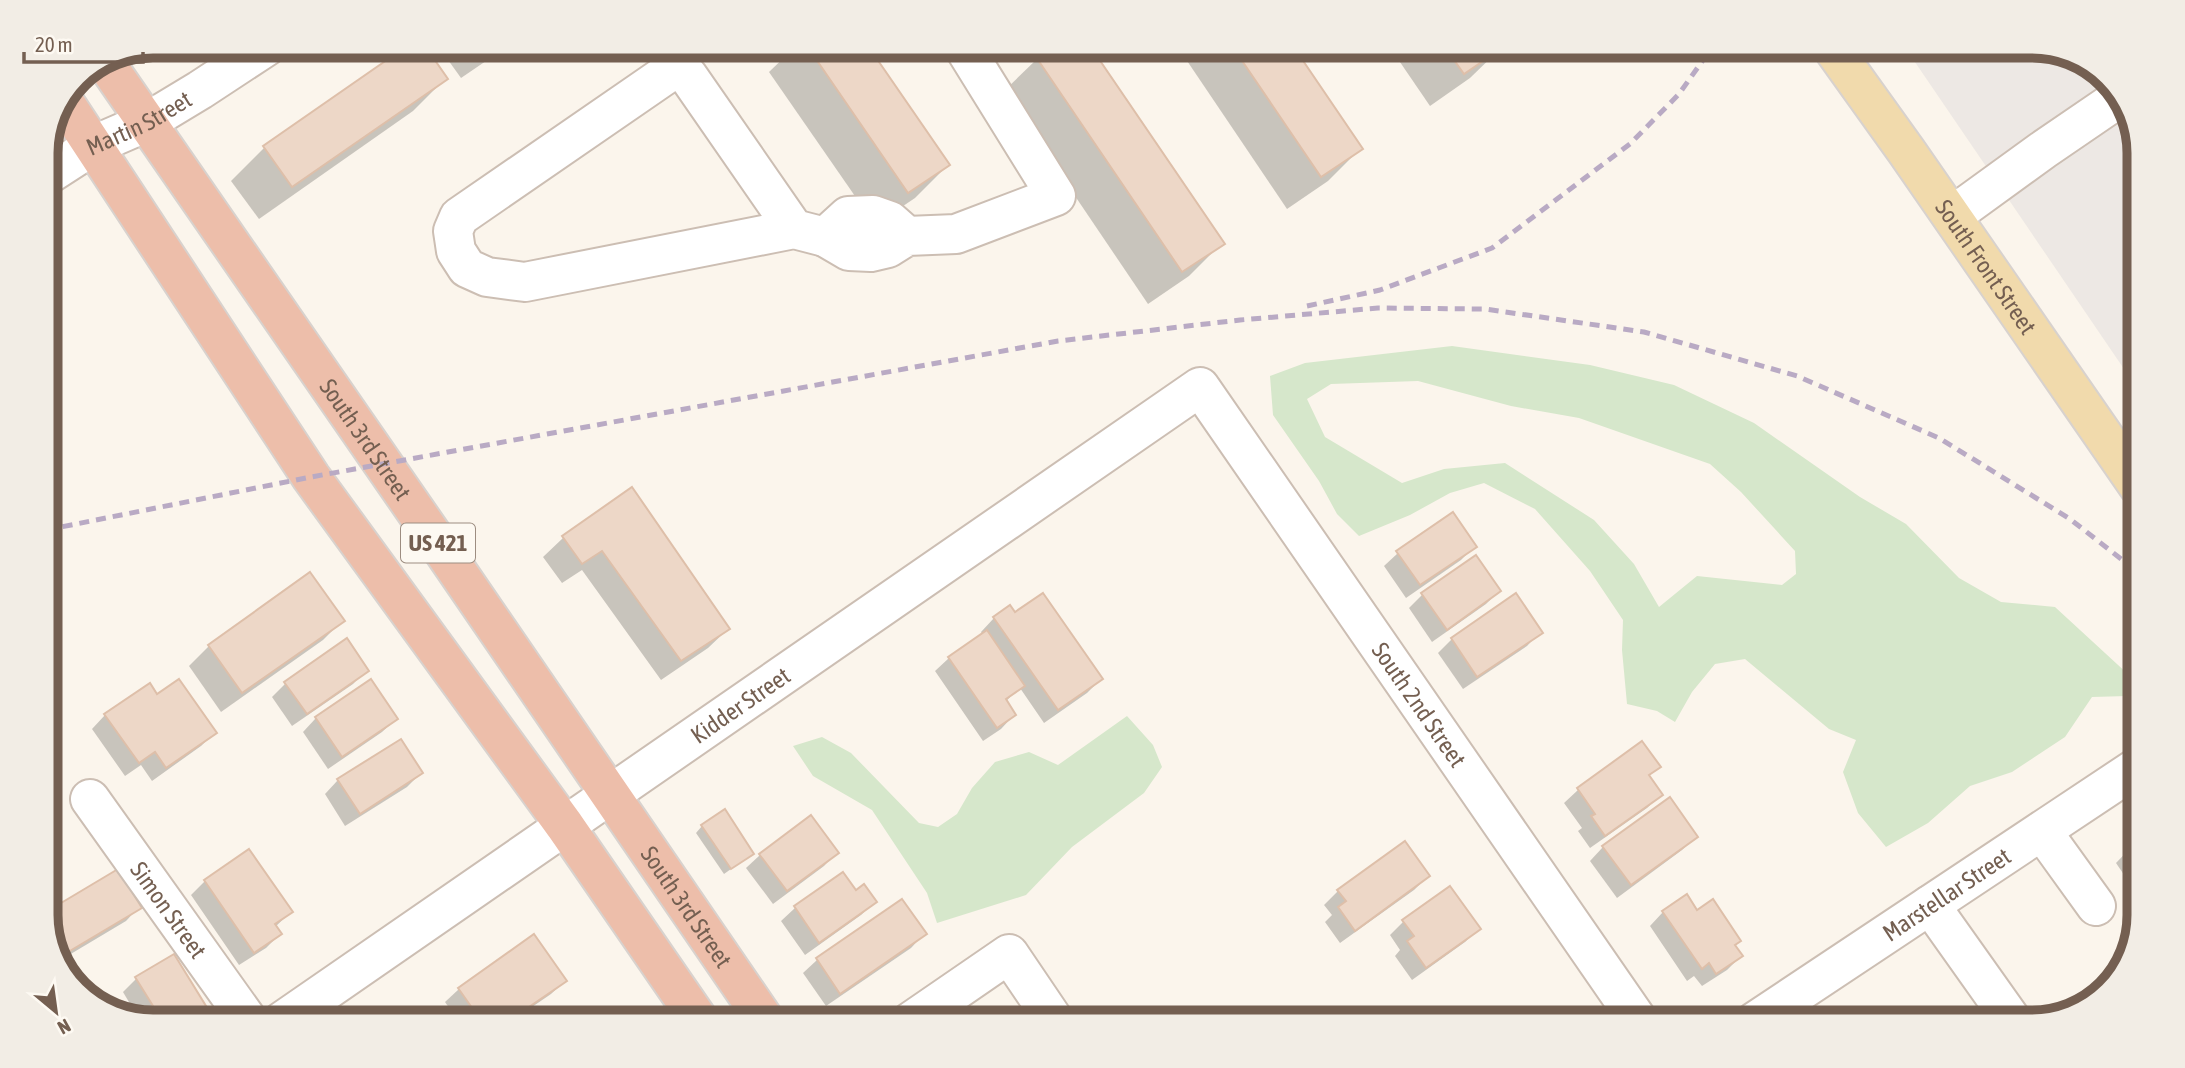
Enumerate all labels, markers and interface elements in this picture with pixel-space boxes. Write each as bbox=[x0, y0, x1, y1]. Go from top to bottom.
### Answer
scale bar bbox=[24, 21, 144, 65]
text: 20 m bbox=[35, 32, 73, 56]
street label: Martin Street bbox=[82, 85, 196, 160]
street label: South Front Street bbox=[1931, 195, 2042, 339]
street label: South 3rd Street bbox=[315, 374, 417, 505]
road number: US 421 bbox=[401, 524, 475, 562]
street label: South 2nd Street bbox=[1367, 637, 1472, 772]
street label: Kidder Street bbox=[685, 661, 795, 748]
street label: South 3rd Street bbox=[636, 841, 738, 972]
street label: Marstellar Street bbox=[1877, 842, 2015, 946]
street label: Simon Street bbox=[125, 856, 212, 963]
north arrow bbox=[21, 977, 91, 1047]
text: N bbox=[54, 1015, 74, 1039]

